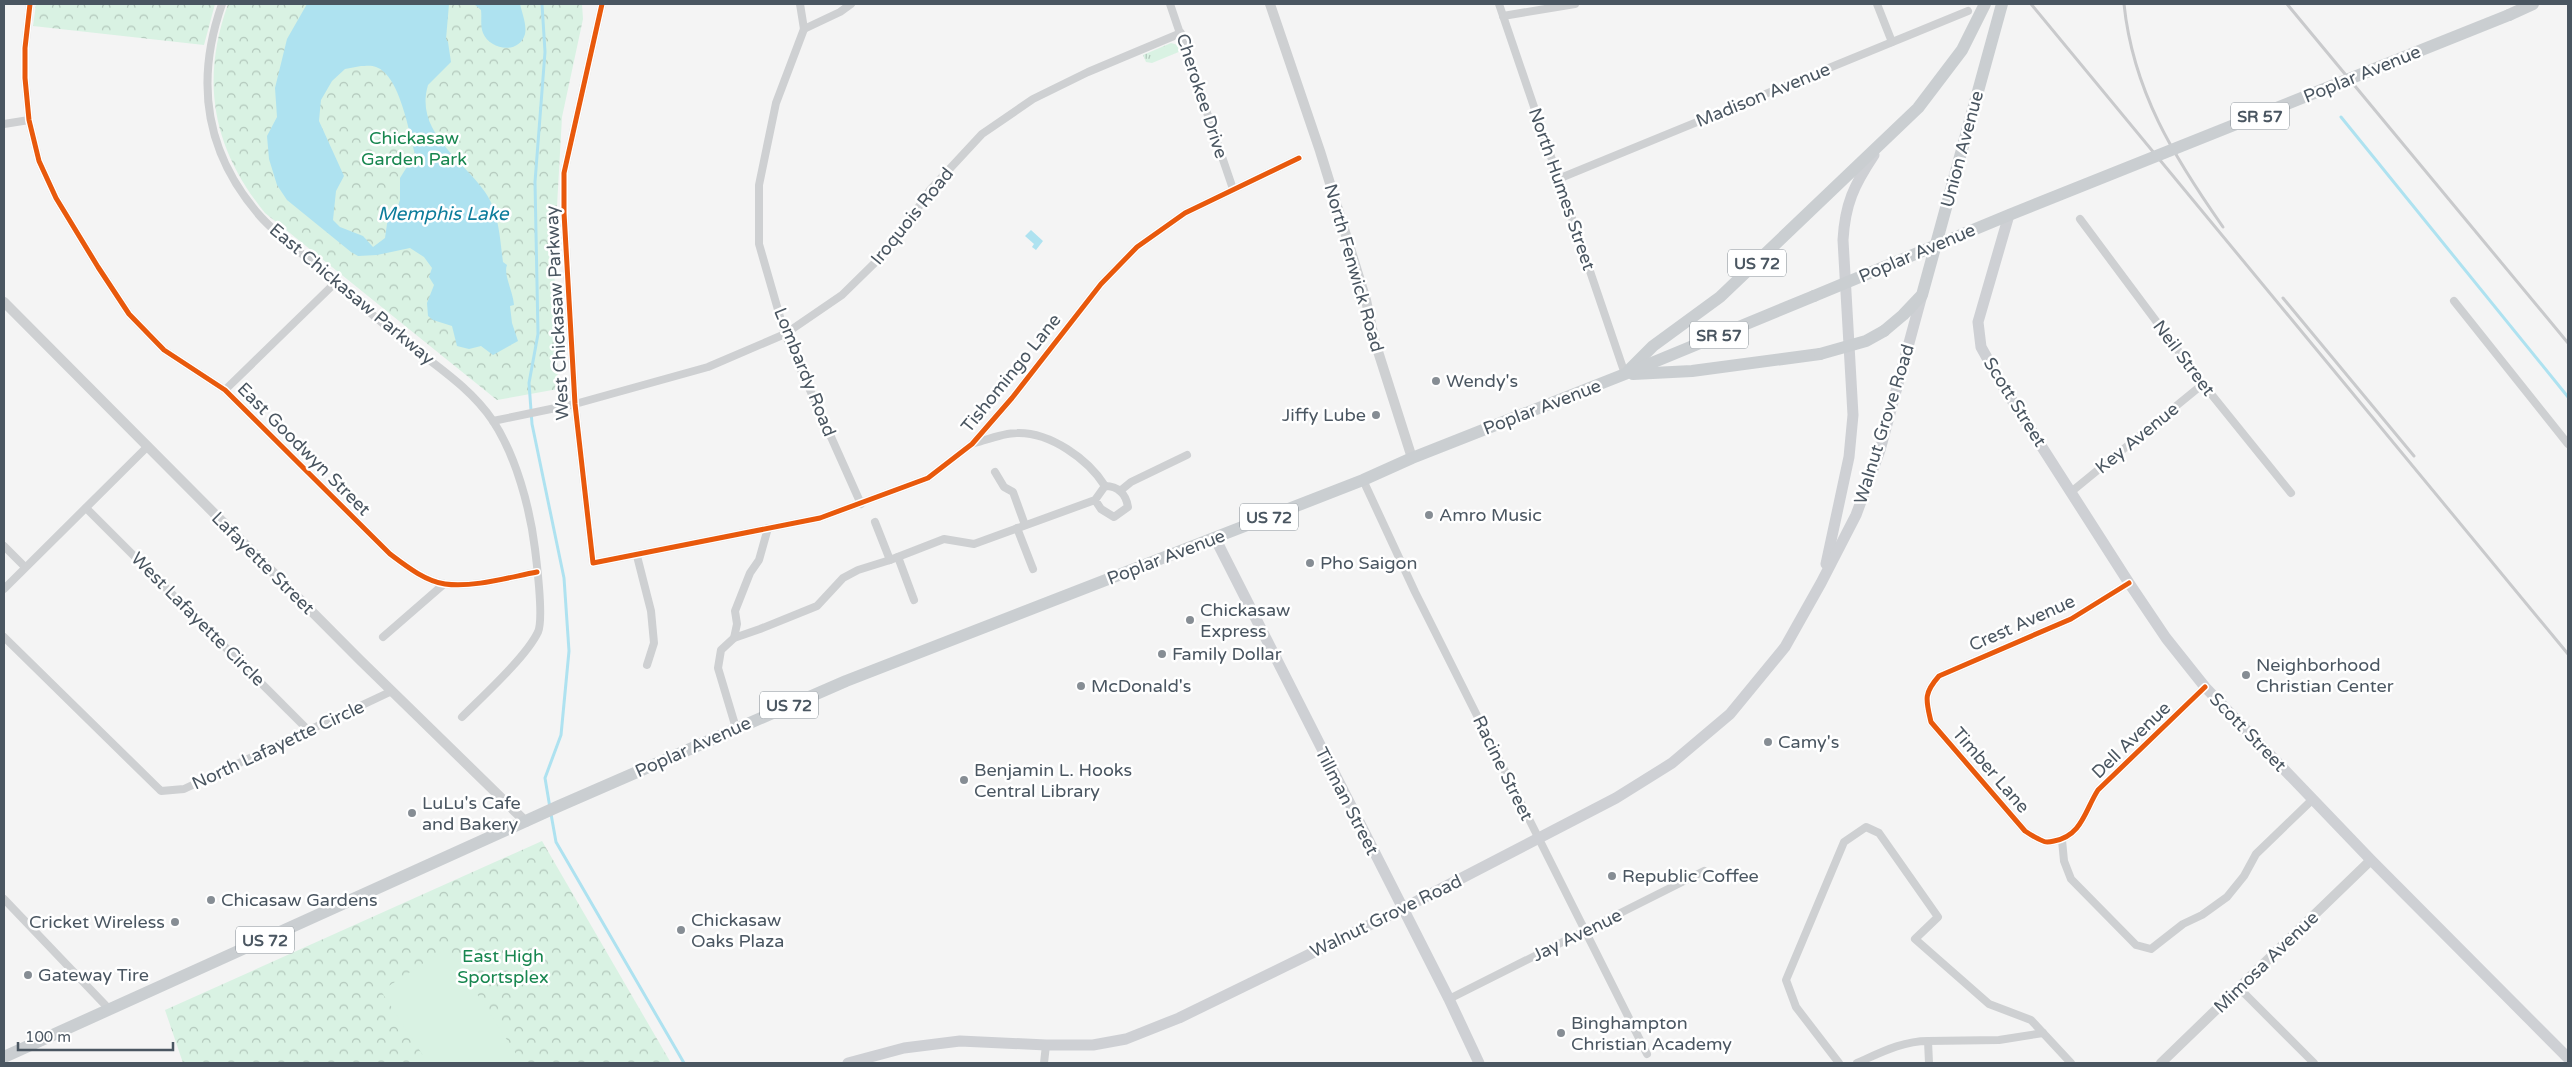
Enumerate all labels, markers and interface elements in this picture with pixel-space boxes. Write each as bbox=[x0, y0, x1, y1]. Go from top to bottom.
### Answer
street label: Cherokee Drive bbox=[1171, 31, 1233, 161]
street label: Poplar Avenue bbox=[2300, 40, 2424, 108]
street label: Madison Avenue bbox=[1693, 58, 1833, 132]
street label: Union Avenue bbox=[1936, 88, 1988, 210]
road number: SR 57 bbox=[2231, 102, 2289, 130]
street label: North Humes Street bbox=[1524, 105, 1600, 273]
park label: Chickasaw Garden Park bbox=[361, 127, 467, 170]
street label: Iroquois Road bbox=[866, 163, 958, 269]
street label: North Fenwick Road bbox=[1319, 181, 1389, 355]
water label: Memphis Lake bbox=[377, 203, 510, 225]
street label: West Chickasaw Parkway bbox=[540, 205, 574, 421]
street label: East Chickasaw Parkway bbox=[265, 219, 439, 370]
street label: Poplar Avenue bbox=[1855, 219, 1979, 287]
road number: US 72 bbox=[1728, 250, 1786, 276]
street label: Lombardy Road bbox=[769, 304, 841, 440]
street label: Tishomingo Lane bbox=[956, 309, 1066, 437]
street label: Neil Street bbox=[2148, 316, 2220, 400]
road number: SR 57 bbox=[1690, 322, 1748, 348]
street label: Walnut Grove Road bbox=[1849, 341, 1919, 507]
street label: Scott Street bbox=[1979, 353, 2051, 451]
place label: Wendy's bbox=[1446, 370, 1518, 392]
street label: Poplar Avenue bbox=[1480, 374, 1604, 440]
marker: Wendy's bbox=[1430, 375, 1442, 387]
street label: East Goodwyn Street bbox=[233, 378, 375, 520]
street label: Key Avenue bbox=[2091, 398, 2183, 478]
place label: Jiffy Lube bbox=[1282, 404, 1366, 426]
marker: Jiffy Lube bbox=[1370, 409, 1382, 421]
road number: US 72 bbox=[1240, 504, 1298, 530]
place label: Amro Music bbox=[1439, 504, 1542, 526]
street label: Lafayette Street bbox=[207, 507, 319, 619]
marker: Amro Music bbox=[1423, 509, 1435, 521]
street label: Poplar Avenue bbox=[1104, 524, 1228, 590]
street label: West Lafayette Circle bbox=[126, 547, 270, 691]
place label: Pho Saigon bbox=[1320, 552, 1418, 574]
marker: Pho Saigon bbox=[1304, 557, 1316, 569]
street label: Crest Avenue bbox=[1966, 590, 2078, 656]
place label: Chickasaw Express bbox=[1200, 599, 1290, 642]
marker: Chickasaw Express bbox=[1184, 614, 1196, 626]
place label: Family Dollar bbox=[1172, 643, 1282, 665]
marker: Family Dollar bbox=[1156, 648, 1168, 660]
place label: Neighborhood Christian Center bbox=[2256, 654, 2394, 697]
marker: Neighborhood Christian Center bbox=[2240, 669, 2252, 681]
place label: McDonald's bbox=[1091, 675, 1191, 697]
marker: McDonald's bbox=[1075, 680, 1087, 692]
street label: Scott Street bbox=[2205, 688, 2291, 776]
road number: US 72 bbox=[760, 692, 818, 718]
street label: North Lafayette Circle bbox=[188, 695, 368, 795]
street label: Dell Avenue bbox=[2087, 697, 2175, 783]
street label: Poplar Avenue bbox=[632, 712, 754, 782]
street label: Racine Street bbox=[1468, 712, 1538, 824]
street label: Timber Lane bbox=[1948, 723, 2034, 817]
place label: Camy's bbox=[1778, 731, 1839, 753]
marker: Camy's bbox=[1762, 736, 1774, 748]
street label: Tillman Street bbox=[1310, 743, 1384, 859]
place label: Benjamin L. Hooks Central Library bbox=[974, 759, 1132, 802]
marker: Benjamin L. Hooks Central Library bbox=[958, 774, 970, 786]
place label: LuLu's Cafe and Bakery bbox=[422, 792, 521, 835]
marker: LuLu's Cafe and Bakery bbox=[406, 807, 418, 819]
place label: Republic Coffee bbox=[1622, 865, 1759, 887]
street label: Walnut Grove Road bbox=[1307, 870, 1465, 962]
marker: Republic Coffee bbox=[1606, 870, 1618, 882]
place label: Chicasaw Gardens bbox=[221, 889, 378, 911]
marker: Chicasaw Gardens bbox=[205, 894, 217, 906]
street label: Jay Avenue bbox=[1529, 904, 1625, 966]
street label: Mimosa Avenue bbox=[2209, 906, 2323, 1018]
place label: Chickasaw Oaks Plaza bbox=[691, 909, 784, 952]
place label: Cricket Wireless bbox=[29, 911, 165, 933]
marker: Cricket Wireless bbox=[169, 916, 181, 928]
marker: Chickasaw Oaks Plaza bbox=[675, 924, 687, 936]
road number: US 72 bbox=[236, 926, 294, 954]
park label: East High Sportsplex bbox=[457, 945, 549, 988]
place label: Gateway Tire bbox=[38, 964, 149, 986]
marker: Gateway Tire bbox=[22, 969, 34, 981]
place label: Binghampton Christian Academy bbox=[1571, 1012, 1732, 1055]
scale bar bbox=[18, 1020, 172, 1052]
marker: Binghampton Christian Academy bbox=[1555, 1027, 1567, 1039]
text: 100 m bbox=[25, 1028, 71, 1046]

